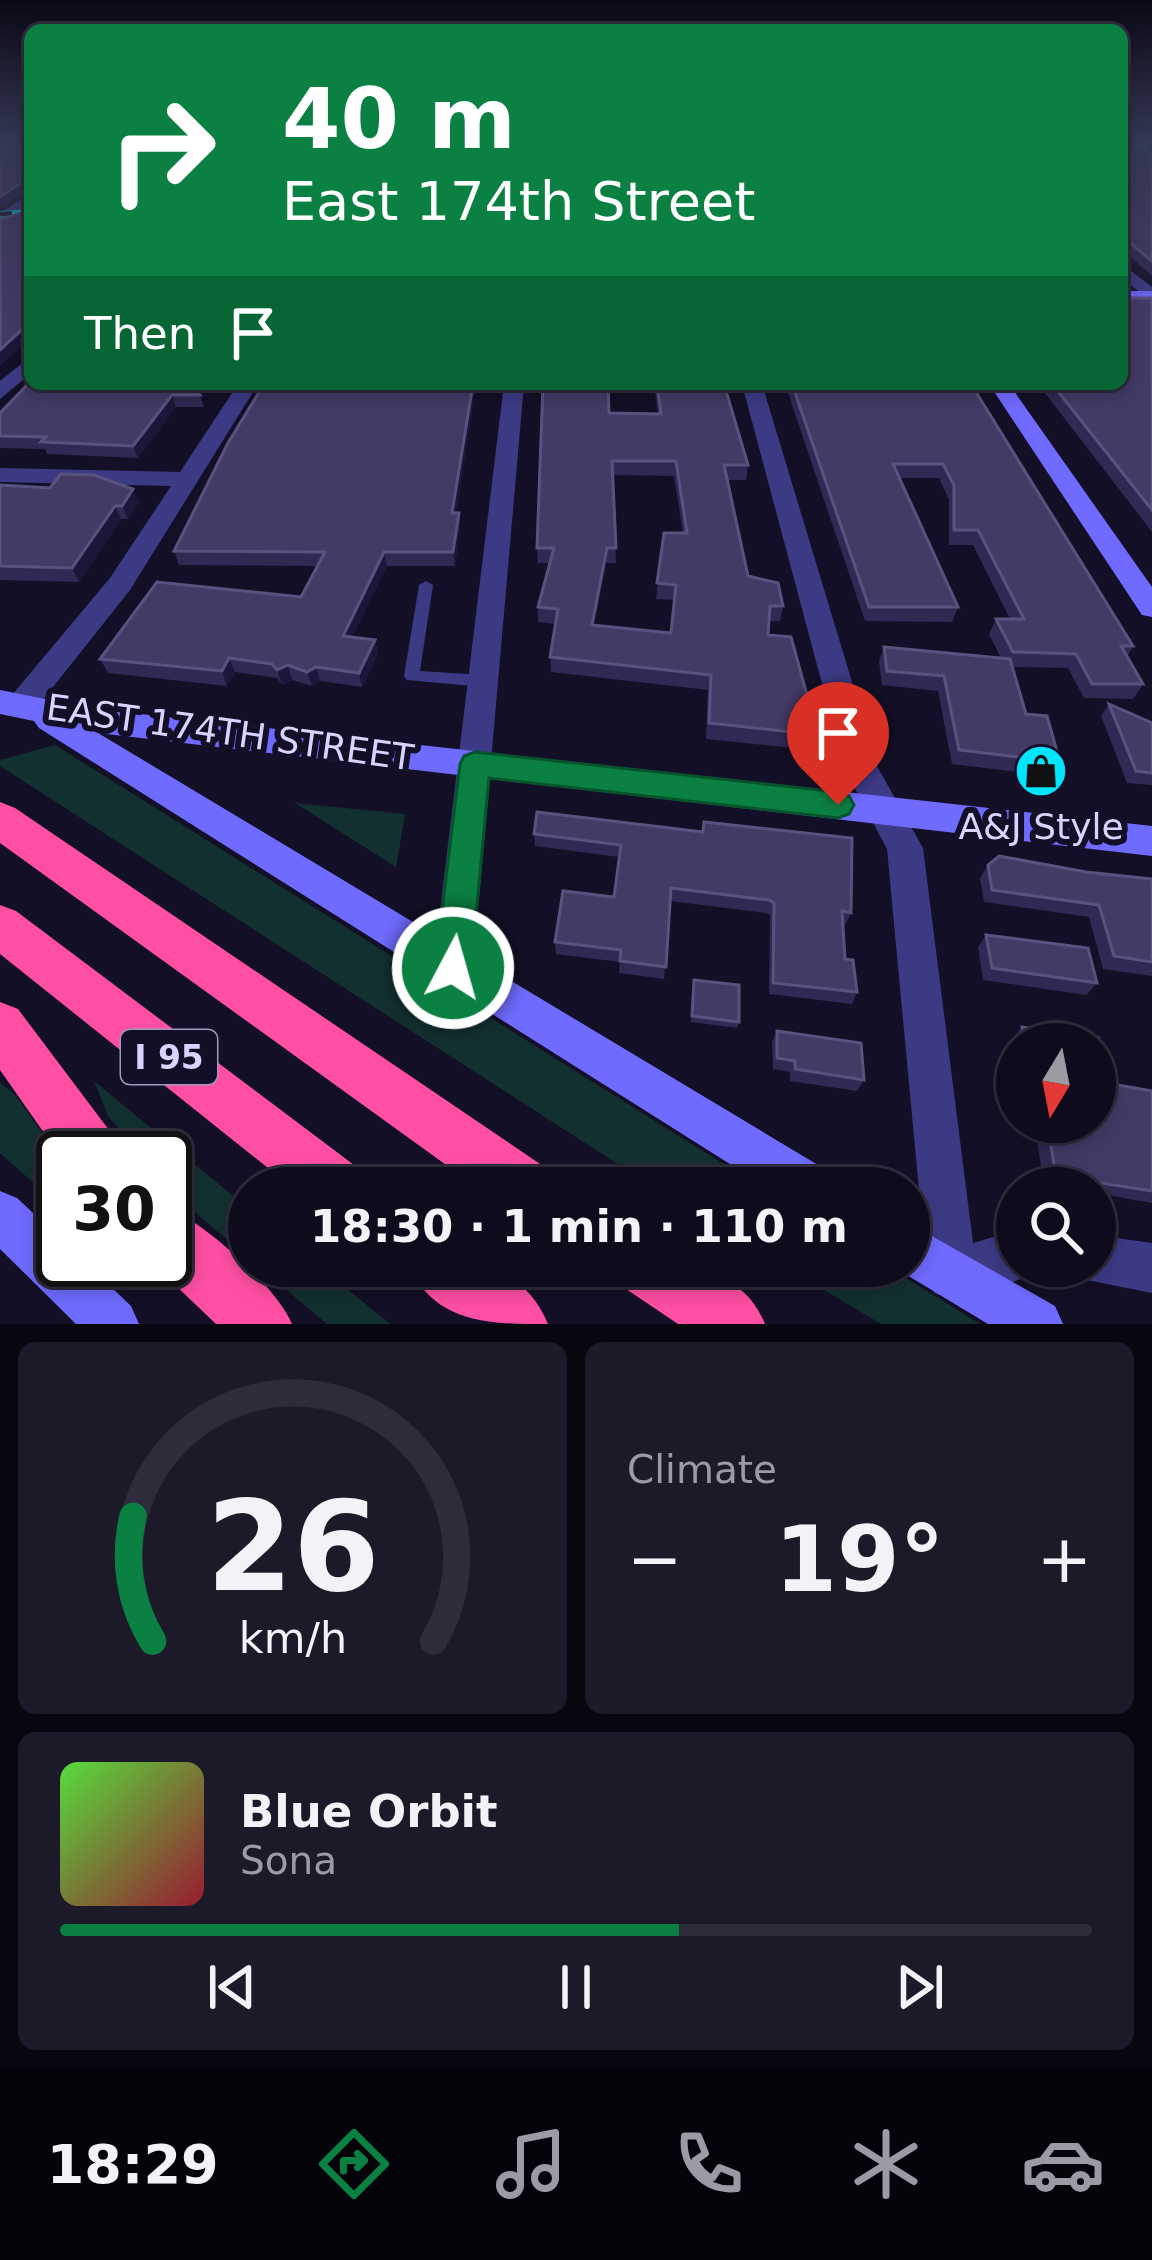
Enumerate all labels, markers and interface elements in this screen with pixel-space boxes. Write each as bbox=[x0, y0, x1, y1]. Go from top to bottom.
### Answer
text: 40 m bbox=[282, 70, 516, 168]
icon: right bbox=[84, 72, 240, 228]
text: East 174th Street bbox=[282, 170, 755, 233]
icon: arrive bbox=[220, 300, 286, 366]
text: Then bbox=[84, 307, 196, 360]
pin bbox=[787, 682, 889, 805]
street label: EAST 174TH STREET bbox=[44, 686, 417, 779]
icon: arrive bbox=[805, 700, 871, 766]
shop icon: A&J Style bbox=[1013, 743, 1069, 799]
place label: A&J Style bbox=[958, 806, 1124, 847]
position arrow bbox=[390, 905, 516, 1031]
north arrow bbox=[996, 1023, 1116, 1143]
map controls bbox=[996, 1023, 1116, 1287]
road number: I 95 bbox=[121, 1030, 217, 1084]
speed limit sign: 30 bbox=[36, 1131, 192, 1287]
button: search bbox=[996, 1167, 1116, 1287]
text: 18:30 · 1 min · 110 m bbox=[310, 1200, 848, 1253]
text: Climate bbox=[627, 1447, 777, 1492]
text: 26 bbox=[206, 1474, 379, 1619]
text: 19° bbox=[774, 1507, 945, 1612]
text: − bbox=[627, 1521, 682, 1598]
text: + bbox=[1037, 1521, 1092, 1598]
text: km/h bbox=[238, 1613, 347, 1663]
text: Blue Orbit bbox=[240, 1785, 498, 1838]
text: Sona bbox=[240, 1838, 337, 1883]
icon: previous bbox=[199, 1954, 265, 2020]
icon: pause bbox=[543, 1954, 609, 2020]
icon: next bbox=[887, 1954, 953, 2020]
icon: directions bbox=[312, 2122, 396, 2206]
icon: music bbox=[489, 2122, 573, 2206]
icon: phone bbox=[667, 2122, 751, 2206]
icon: climate bbox=[844, 2122, 928, 2206]
icon: car bbox=[1021, 2122, 1105, 2206]
text: 18:29 bbox=[47, 2133, 219, 2196]

